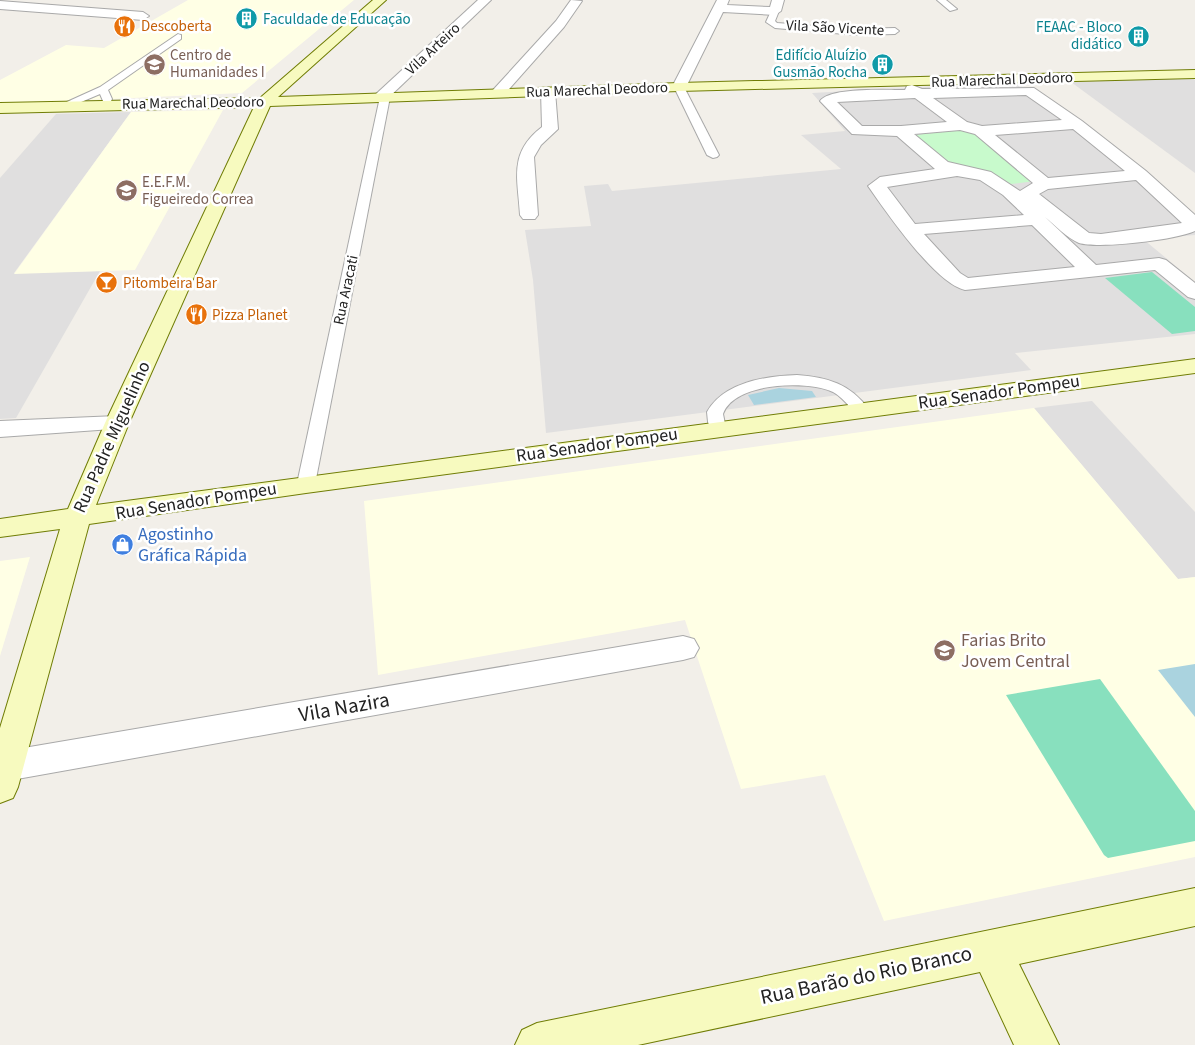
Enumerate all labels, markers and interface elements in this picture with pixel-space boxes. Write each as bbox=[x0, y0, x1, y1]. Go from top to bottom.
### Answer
building icon: Faculdade de Educação bbox=[235, 7, 259, 31]
place label: Faculdade de Educação bbox=[263, 9, 411, 30]
restaurant icon: Descoberta bbox=[113, 14, 137, 38]
street label: Vila São Vicente bbox=[785, 15, 885, 41]
place label: Descoberta bbox=[141, 16, 212, 37]
place label: FEAAC - Bloco didático bbox=[1036, 17, 1122, 55]
street label: Vila Arteiro bbox=[401, 18, 465, 80]
building icon: FEAAC - Bloco didático bbox=[1126, 24, 1150, 48]
place label: Centro de Humanidades I bbox=[170, 45, 265, 83]
place label: Edifício Aluízio Gusmão Rocha bbox=[773, 45, 867, 83]
school or university icon: Centro de Humanidades I bbox=[142, 52, 166, 76]
building icon: Edifício Aluízio Gusmão Rocha bbox=[871, 52, 895, 76]
street label: Rua Marechal Deodoro bbox=[931, 67, 1073, 93]
street label: Rua Marechal Deodoro bbox=[526, 77, 668, 103]
street label: Rua Marechal Deodoro bbox=[122, 91, 264, 115]
place label: E.E.F.M. Figueiredo Correa bbox=[142, 172, 254, 210]
school or university icon: E.E.F.M. Figueiredo Correa bbox=[114, 179, 138, 203]
street label: Rua Aracati bbox=[328, 253, 364, 327]
bar icon: Pitombeira Bar bbox=[95, 271, 119, 295]
place label: Pitombeira Bar bbox=[123, 273, 218, 294]
restaurant icon: Pizza Planet bbox=[184, 303, 208, 327]
place label: Pizza Planet bbox=[212, 305, 288, 326]
street label: Rua Padre Miguelinho bbox=[67, 357, 157, 517]
street label: Rua Senador Pompeu bbox=[917, 368, 1081, 416]
street label: Rua Senador Pompeu bbox=[515, 421, 679, 469]
street label: Rua Senador Pompeu bbox=[114, 476, 278, 526]
place label: Agostinho Gráfica Rápida bbox=[138, 522, 247, 568]
shop icon: Agostinho Gráfica Rápida bbox=[110, 532, 134, 556]
place label: Farias Brito Jovem Central bbox=[961, 628, 1070, 674]
school or university icon: Farias Brito Jovem Central bbox=[933, 638, 957, 662]
street label: Vila Nazira bbox=[296, 684, 392, 730]
street label: Rua Barão do Rio Branco bbox=[757, 938, 975, 1012]

